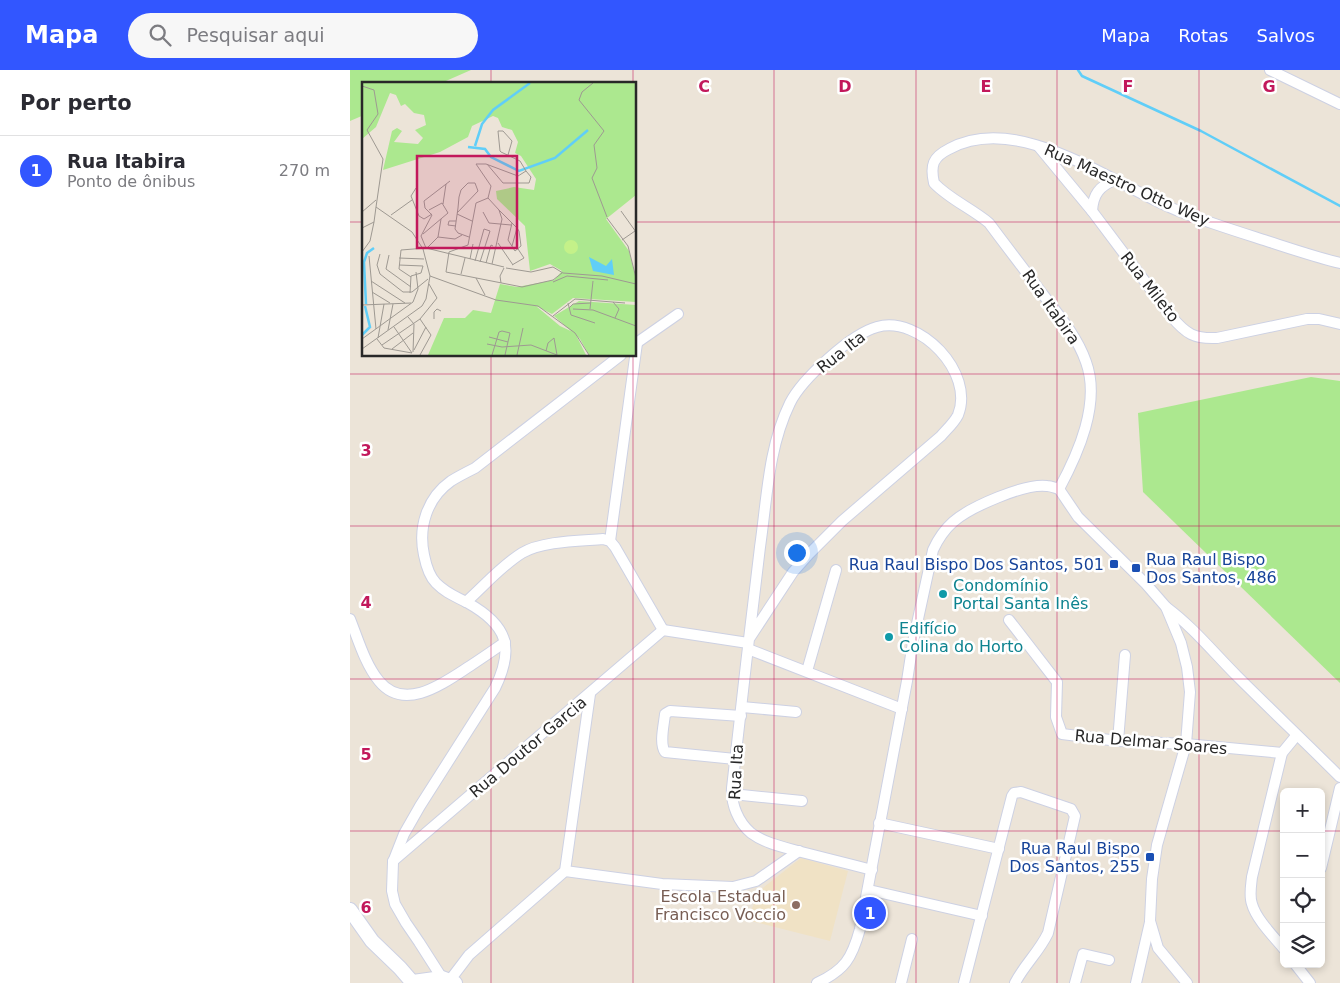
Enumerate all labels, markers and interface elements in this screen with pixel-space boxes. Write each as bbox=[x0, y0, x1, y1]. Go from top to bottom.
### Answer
search box bbox=[128, 13, 478, 58]
text: Mapa bbox=[25, 21, 98, 49]
icon: search bbox=[146, 21, 174, 49]
text: Pesquisar aqui bbox=[186, 24, 325, 46]
text: Mapa bbox=[1101, 25, 1150, 46]
text: Rotas bbox=[1178, 25, 1229, 46]
text: Salvos bbox=[1257, 25, 1315, 46]
text: C bbox=[698, 77, 710, 96]
text: D bbox=[838, 77, 852, 96]
text: E bbox=[981, 77, 991, 96]
text: F bbox=[1123, 77, 1133, 96]
text: G bbox=[1262, 77, 1276, 96]
inset map bbox=[362, 82, 636, 356]
text: Por perto bbox=[20, 91, 132, 115]
street label: Rua Maestro Otto Wey bbox=[1041, 140, 1213, 230]
text: Rua Itabira bbox=[67, 150, 186, 172]
text: 1 bbox=[30, 161, 42, 180]
text: 270 m bbox=[279, 161, 330, 180]
text: Ponto de ônibus bbox=[67, 172, 195, 191]
street label: Rua Mileto bbox=[1117, 248, 1183, 326]
street label: Rua Itabira bbox=[1018, 266, 1084, 348]
street label: Rua Ita bbox=[813, 327, 869, 377]
text: 3 bbox=[360, 441, 372, 460]
your location bbox=[784, 540, 810, 566]
place label: Rua Raul Bispo Dos Santos, 486 bbox=[1146, 550, 1277, 587]
place label: Rua Raul Bispo Dos Santos, 501 bbox=[849, 555, 1104, 574]
marker: Rua Raul Bispo Dos Santos, 501 bbox=[1108, 558, 1120, 570]
marker: Rua Raul Bispo Dos Santos, 486 bbox=[1130, 562, 1142, 574]
place label: Condomínio Portal Santa Inês bbox=[953, 576, 1088, 613]
marker: Condomínio Portal Santa Inês bbox=[937, 588, 949, 600]
text: 4 bbox=[360, 593, 372, 612]
place label: Edifício Colina do Horto bbox=[899, 619, 1023, 656]
marker: Edifício Colina do Horto bbox=[883, 631, 895, 643]
street label: Rua Doutor Garcia bbox=[466, 693, 590, 801]
street label: Rua Delmar Soares bbox=[1074, 726, 1228, 758]
street label: Rua Ita bbox=[725, 743, 747, 801]
text: 5 bbox=[360, 745, 372, 764]
map controls bbox=[1280, 788, 1325, 968]
button: + bbox=[1280, 788, 1325, 833]
button: − bbox=[1280, 833, 1325, 878]
place label: Rua Raul Bispo Dos Santos, 255 bbox=[1009, 839, 1140, 876]
marker: Rua Raul Bispo Dos Santos, 255 bbox=[1144, 851, 1156, 863]
button: locate bbox=[1280, 878, 1325, 923]
place label: Escola Estadual Francisco Voccio bbox=[655, 887, 786, 924]
pin: 1 bbox=[854, 894, 886, 932]
text: 6 bbox=[360, 898, 372, 917]
marker: Escola Estadual Francisco Voccio bbox=[790, 899, 802, 911]
button: layers bbox=[1280, 923, 1325, 968]

